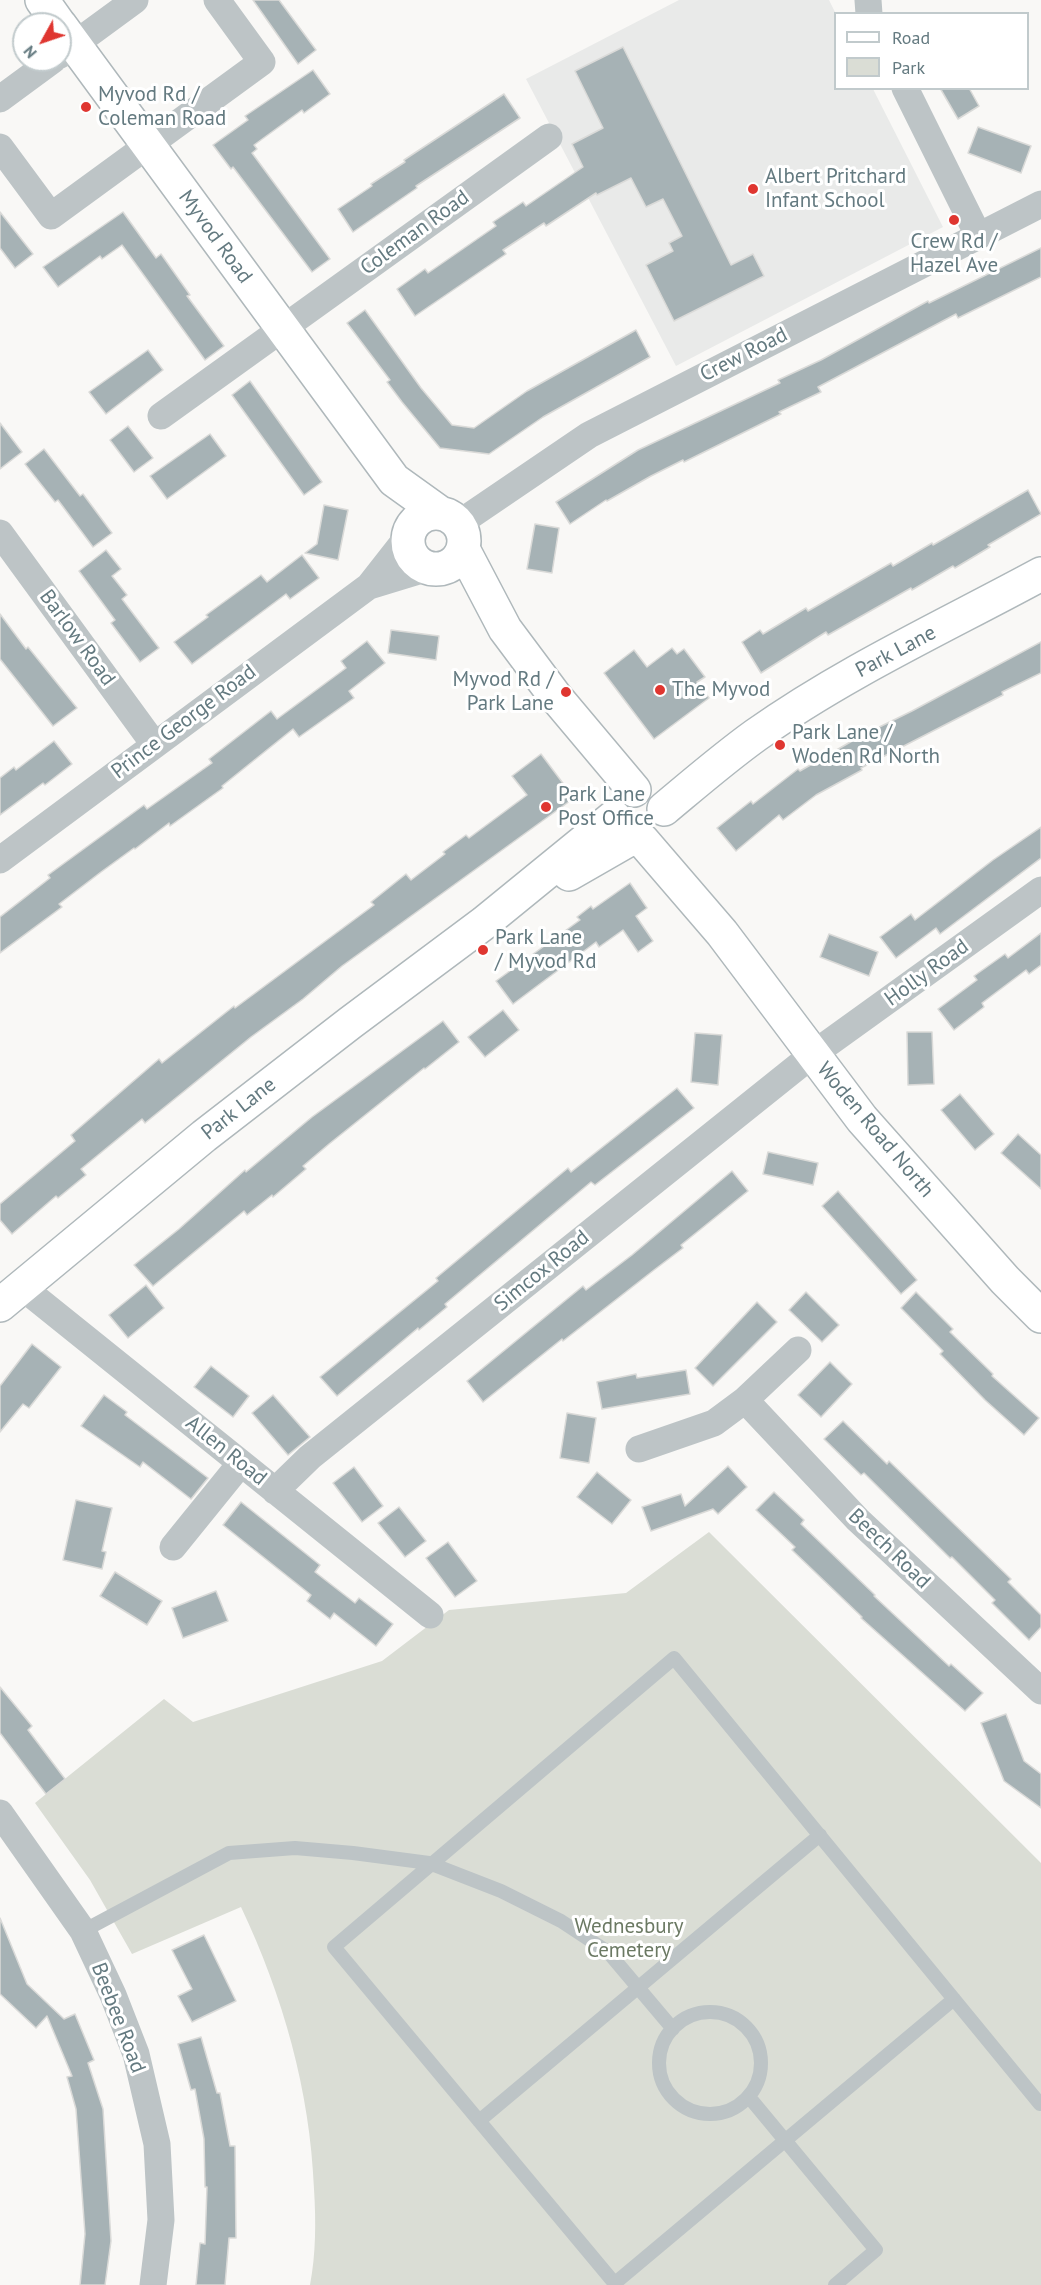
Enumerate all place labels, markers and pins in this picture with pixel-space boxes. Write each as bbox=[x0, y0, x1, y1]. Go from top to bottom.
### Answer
place label: Myvod Rd / Coleman Road bbox=[98, 82, 226, 132]
marker: Myvod Rd / Coleman Road bbox=[79, 100, 93, 114]
place label: Albert Pritchard Infant School bbox=[765, 164, 906, 214]
marker: Albert Pritchard Infant School bbox=[746, 182, 760, 196]
marker: Crew Rd / Hazel Ave bbox=[947, 213, 961, 227]
place label: Crew Rd / Hazel Ave bbox=[910, 229, 998, 279]
place label: Myvod Rd / Park Lane bbox=[453, 667, 554, 717]
place label: The Myvod bbox=[672, 677, 770, 703]
marker: The Myvod bbox=[653, 683, 667, 697]
marker: Myvod Rd / Park Lane bbox=[559, 685, 573, 699]
place label: Park Lane / Woden Rd North bbox=[792, 720, 940, 770]
marker: Park Lane / Woden Rd North bbox=[773, 738, 787, 752]
place label: Park Lane Post Office bbox=[558, 782, 654, 832]
marker: Park Lane Post Office bbox=[539, 800, 553, 814]
place label: Park Lane / Myvod Rd bbox=[495, 925, 596, 975]
marker: Park Lane / Myvod Rd bbox=[476, 943, 490, 957]

